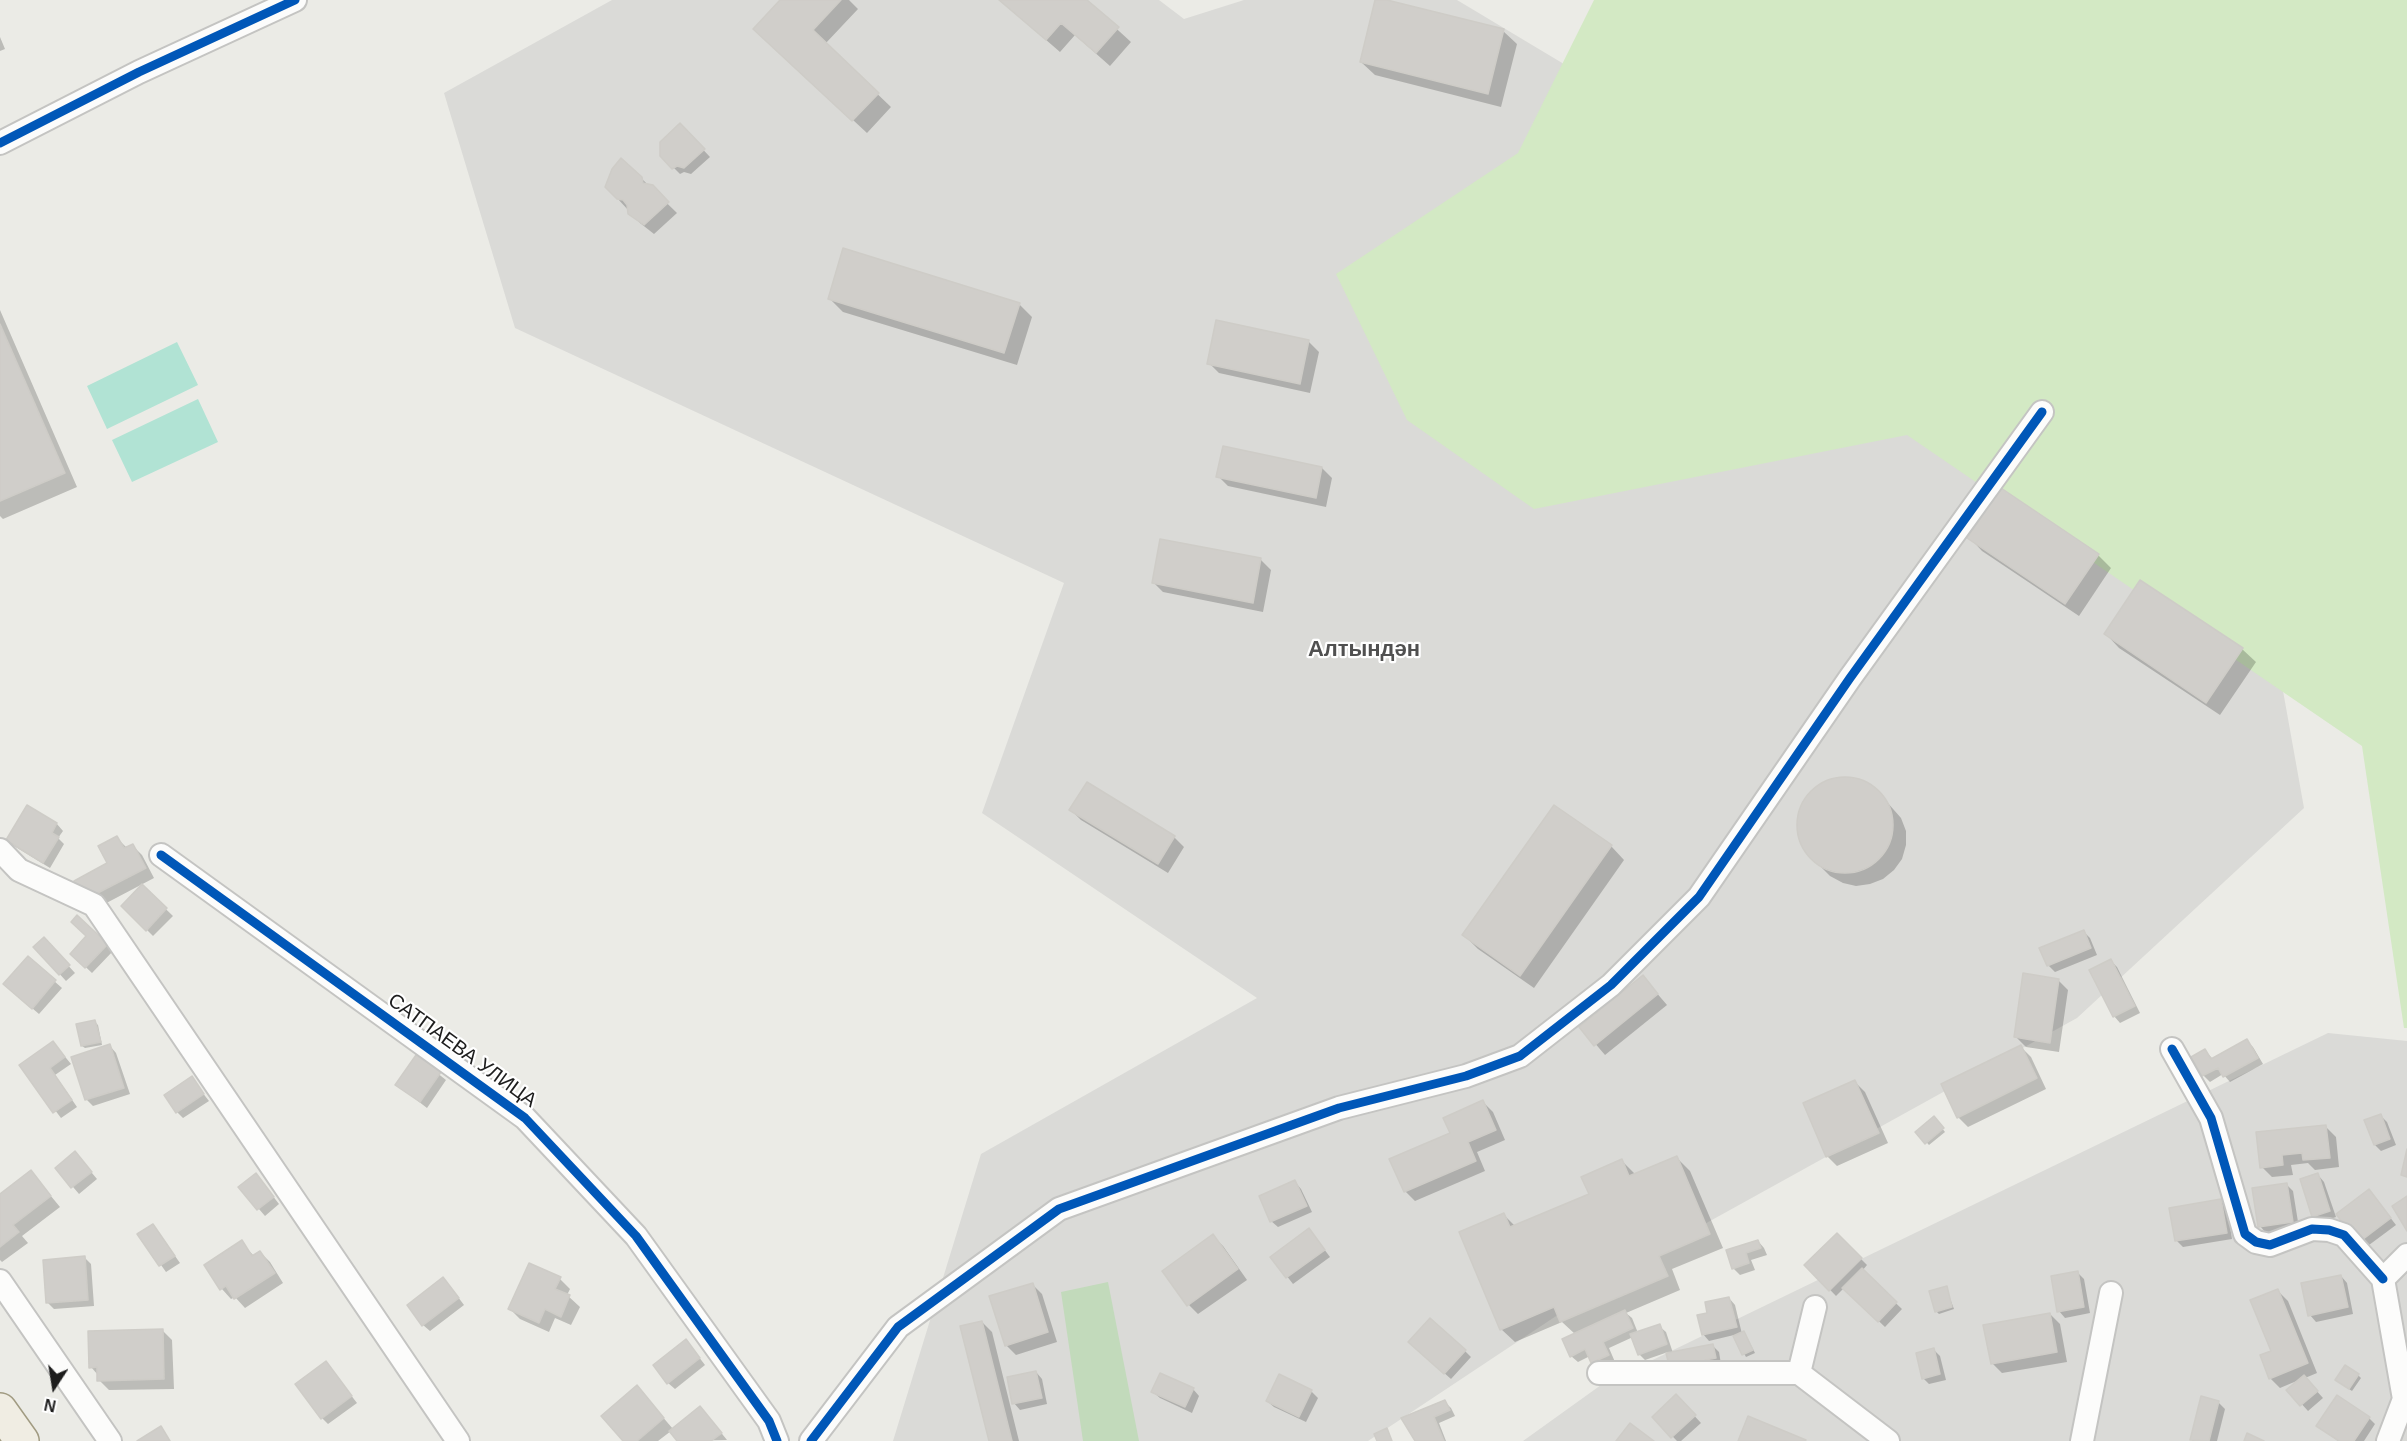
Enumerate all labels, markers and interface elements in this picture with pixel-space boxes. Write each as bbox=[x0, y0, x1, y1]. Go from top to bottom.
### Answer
district label: Алтындән bbox=[1308, 637, 1420, 663]
street label: САТПАЕВА УЛИЦА bbox=[383, 989, 541, 1113]
north arrow bbox=[24, 1357, 84, 1417]
text: N bbox=[43, 1396, 58, 1415]

